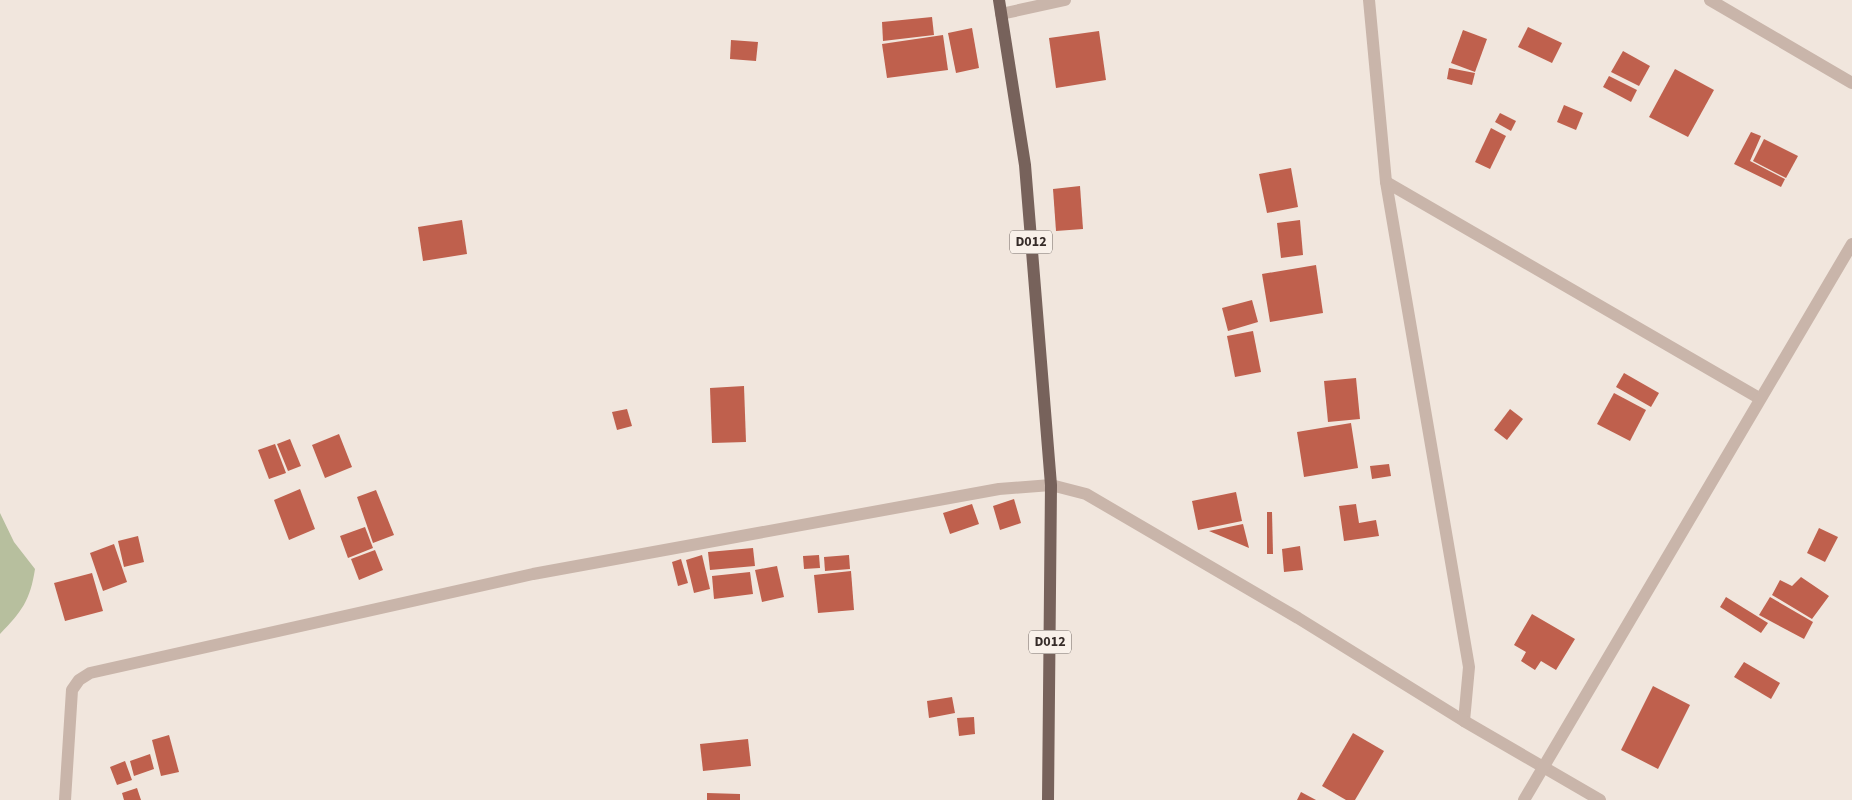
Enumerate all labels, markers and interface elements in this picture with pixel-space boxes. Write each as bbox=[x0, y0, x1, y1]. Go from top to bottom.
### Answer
road number: D012 bbox=[1010, 230, 1052, 253]
road number: D012 bbox=[1029, 630, 1071, 654]

